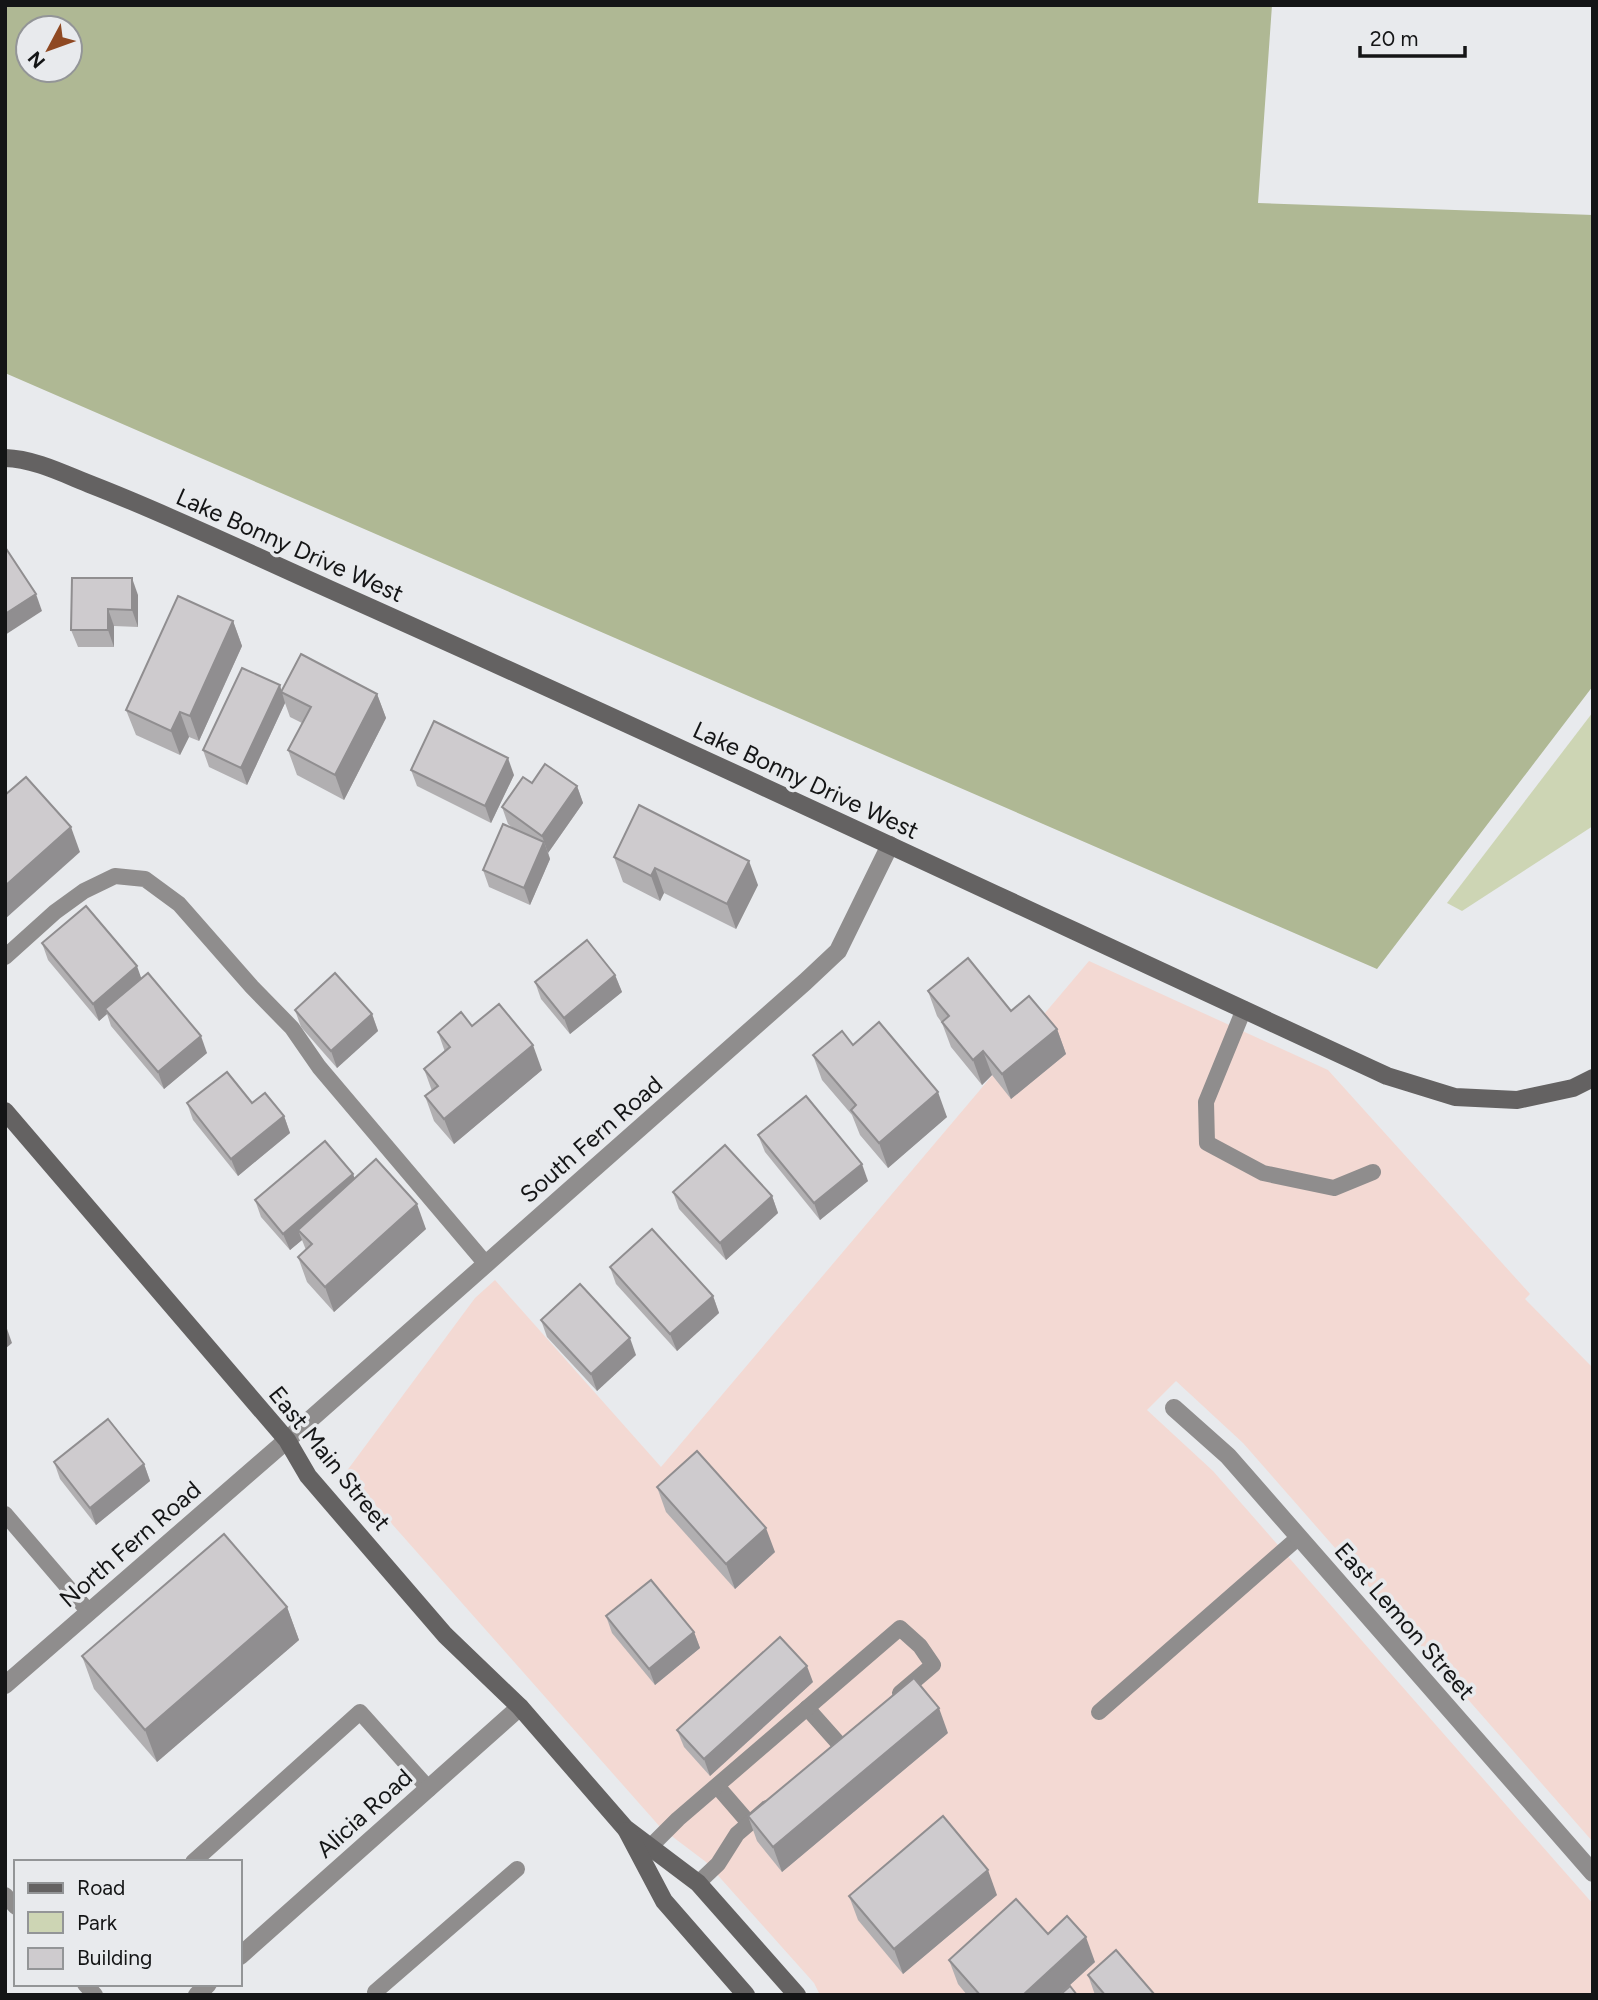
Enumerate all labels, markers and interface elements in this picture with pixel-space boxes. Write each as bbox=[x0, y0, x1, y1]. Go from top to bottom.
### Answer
north arrow bbox=[14, 14, 84, 84]
scale bar bbox=[1360, 14, 1465, 58]
text: 20 m bbox=[1370, 26, 1418, 51]
text: N bbox=[23, 47, 50, 73]
street label: Lake Bonny Drive West bbox=[172, 482, 408, 608]
street label: Lake Bonny Drive West bbox=[689, 715, 923, 845]
street label: South Fern Road bbox=[514, 1069, 668, 1209]
street label: East Main Street bbox=[263, 1380, 397, 1536]
street label: North Fern Road bbox=[53, 1475, 207, 1613]
street label: East Lemon Street bbox=[1329, 1536, 1481, 1706]
street label: Alicia Road bbox=[310, 1762, 418, 1864]
legend bbox=[14, 1860, 242, 1986]
text: Road bbox=[77, 1875, 125, 1900]
text: Park bbox=[77, 1910, 118, 1935]
text: Building bbox=[77, 1945, 152, 1970]

